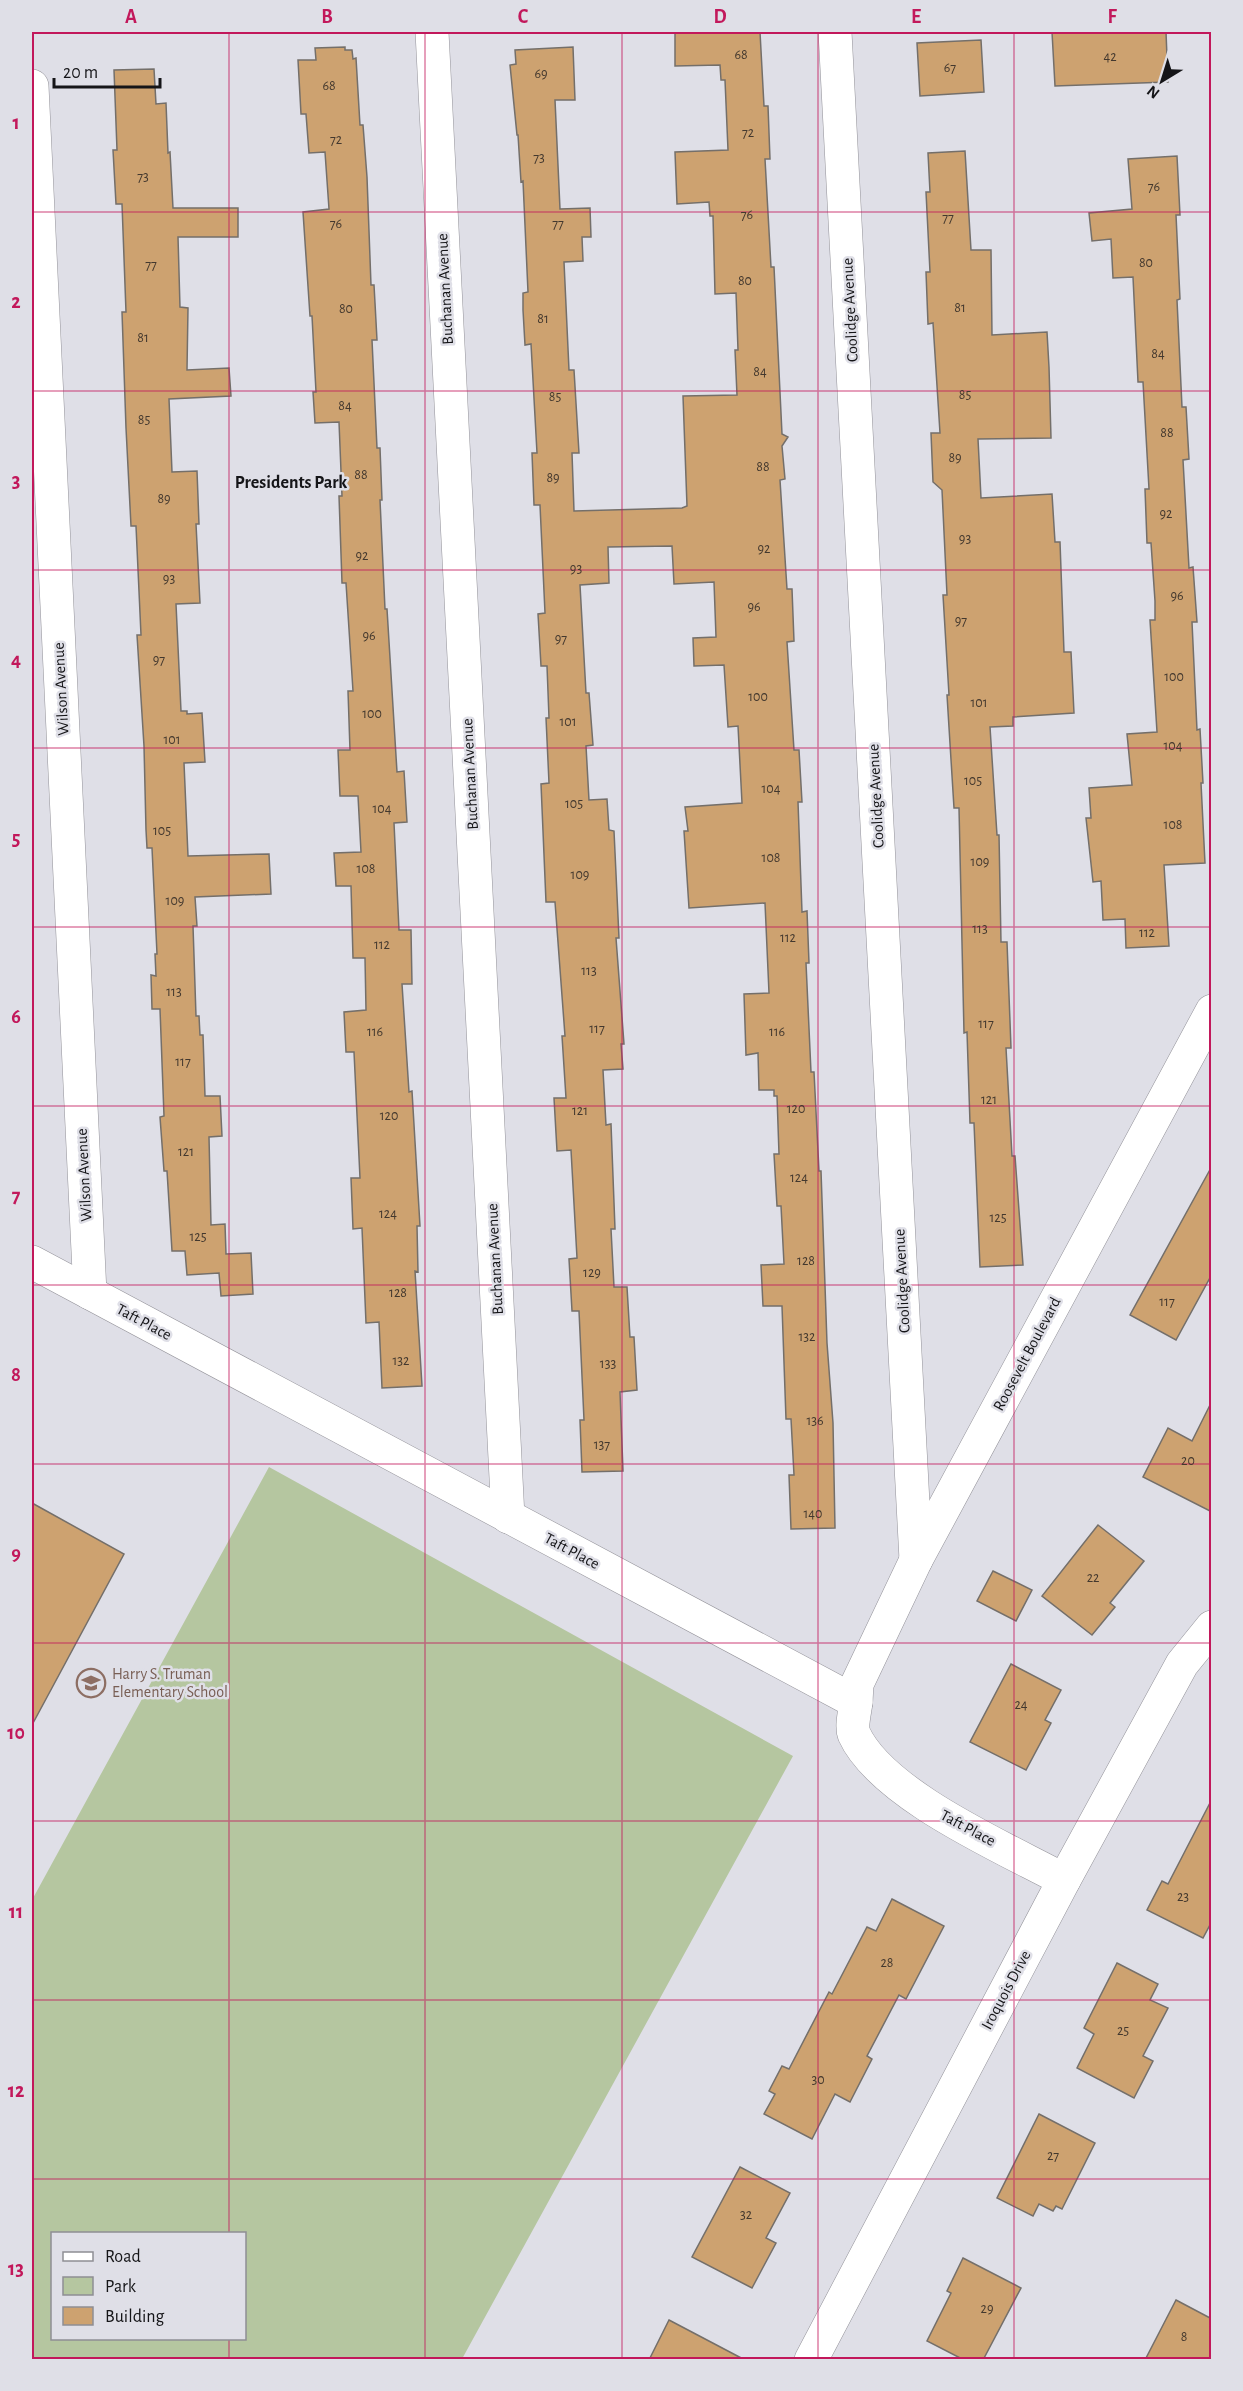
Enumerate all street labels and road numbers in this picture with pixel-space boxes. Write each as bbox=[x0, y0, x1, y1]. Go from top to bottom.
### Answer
street label: Buchanan Avenue bbox=[434, 233, 456, 345]
street label: Coolidge Avenue bbox=[839, 258, 861, 362]
street label: Wilson Avenue bbox=[51, 642, 71, 736]
street label: Buchanan Avenue bbox=[459, 718, 481, 830]
street label: Coolidge Avenue bbox=[865, 744, 887, 848]
street label: Wilson Avenue bbox=[74, 1128, 94, 1222]
street label: Buchanan Avenue bbox=[484, 1203, 506, 1315]
street label: Coolidge Avenue bbox=[891, 1229, 913, 1333]
street label: Roosevelt Boulevard bbox=[990, 1295, 1064, 1413]
street label: Taft Place bbox=[114, 1301, 174, 1343]
street label: Taft Place bbox=[542, 1530, 602, 1572]
street label: Taft Place bbox=[938, 1807, 998, 1849]
street label: Iroquois Drive bbox=[979, 1948, 1033, 2032]

